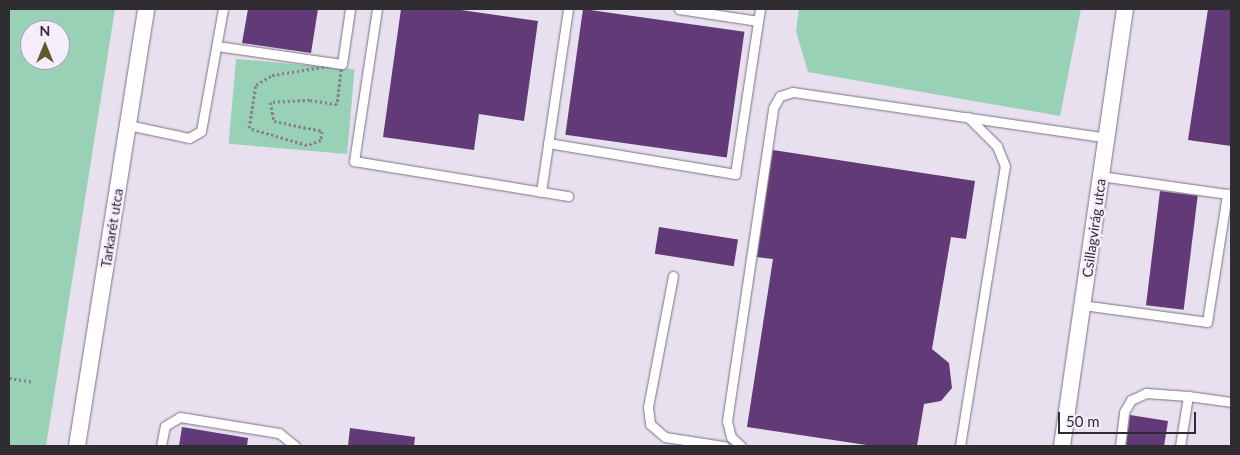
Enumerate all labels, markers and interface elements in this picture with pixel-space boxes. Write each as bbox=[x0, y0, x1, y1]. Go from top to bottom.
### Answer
north arrow bbox=[20, 20, 70, 70]
text: N bbox=[40, 22, 50, 39]
street label: Csillagvirág utca bbox=[1079, 178, 1109, 278]
street label: Tarkarét utca bbox=[97, 187, 127, 269]
scale bar bbox=[1060, 402, 1198, 434]
text: 50 m bbox=[1066, 412, 1100, 430]

